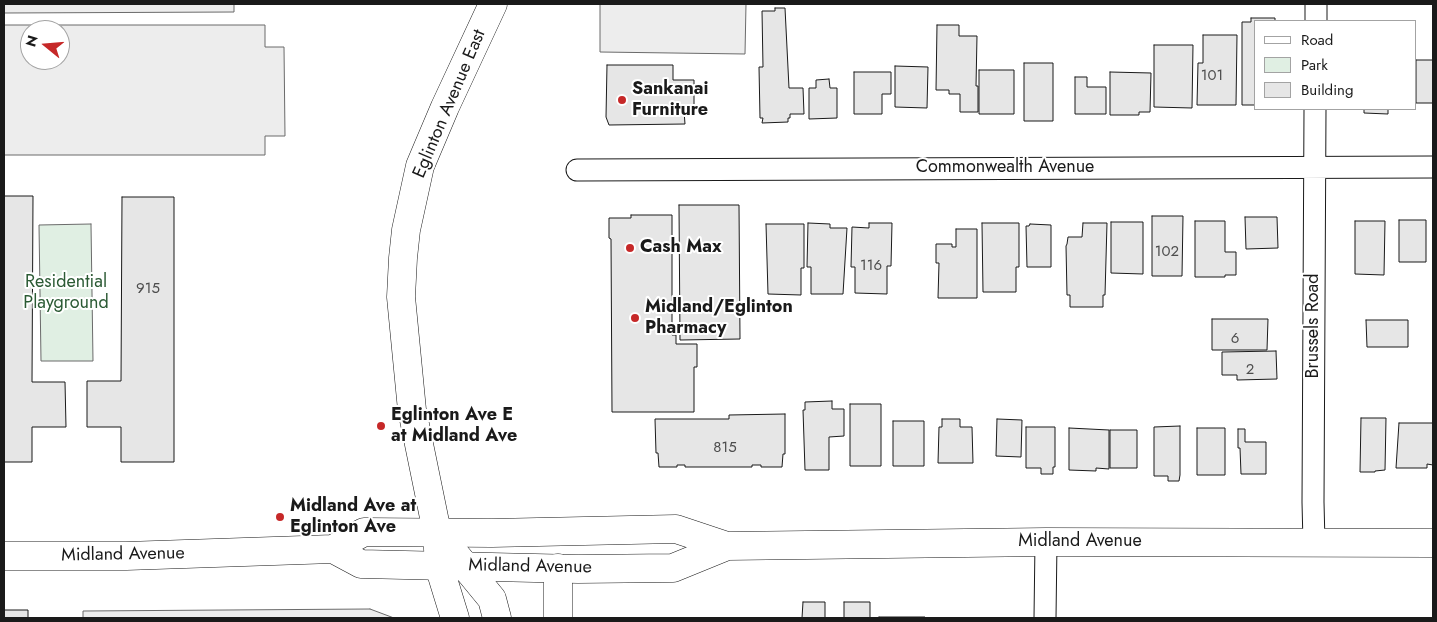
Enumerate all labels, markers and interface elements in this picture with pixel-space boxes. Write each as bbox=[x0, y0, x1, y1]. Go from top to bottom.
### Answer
north arrow bbox=[20, 20, 70, 70]
legend bbox=[1254, 20, 1417, 110]
street label: Eglinton Avenue East bbox=[409, 27, 491, 181]
text: Road bbox=[1301, 29, 1333, 51]
text: N bbox=[20, 33, 43, 49]
text: Park bbox=[1301, 54, 1328, 76]
house number: 101 bbox=[1201, 67, 1223, 85]
place label: Sankanai Furniture bbox=[632, 79, 708, 122]
text: Building bbox=[1301, 79, 1353, 101]
marker: Sankanai Furniture bbox=[616, 94, 628, 106]
street label: Commonwealth Avenue bbox=[916, 157, 1094, 179]
place label: Cash Max bbox=[640, 237, 721, 259]
marker: Cash Max bbox=[624, 242, 636, 254]
house number: 102 bbox=[1155, 243, 1179, 261]
house number: 116 bbox=[860, 257, 882, 275]
park label: Residential Playground bbox=[23, 272, 109, 314]
street label: Brussels Road bbox=[1303, 273, 1325, 379]
house number: 915 bbox=[136, 280, 160, 298]
place label: Midland/Eglinton Pharmacy bbox=[645, 297, 793, 340]
marker: Midland/Eglinton Pharmacy bbox=[629, 312, 641, 324]
house number: 6 bbox=[1231, 330, 1239, 348]
house number: 2 bbox=[1246, 361, 1254, 379]
place label: Eglinton Ave E at Midland Ave bbox=[391, 405, 517, 448]
marker: Eglinton Ave E at Midland Ave bbox=[375, 420, 387, 432]
house number: 815 bbox=[713, 439, 737, 457]
place label: Midland Ave at Eglinton Ave bbox=[290, 496, 416, 538]
marker: Midland Ave at Eglinton Ave bbox=[274, 511, 286, 523]
street label: Midland Avenue bbox=[1018, 531, 1142, 553]
street label: Midland Avenue bbox=[61, 543, 185, 567]
street label: Midland Avenue bbox=[468, 555, 592, 579]

